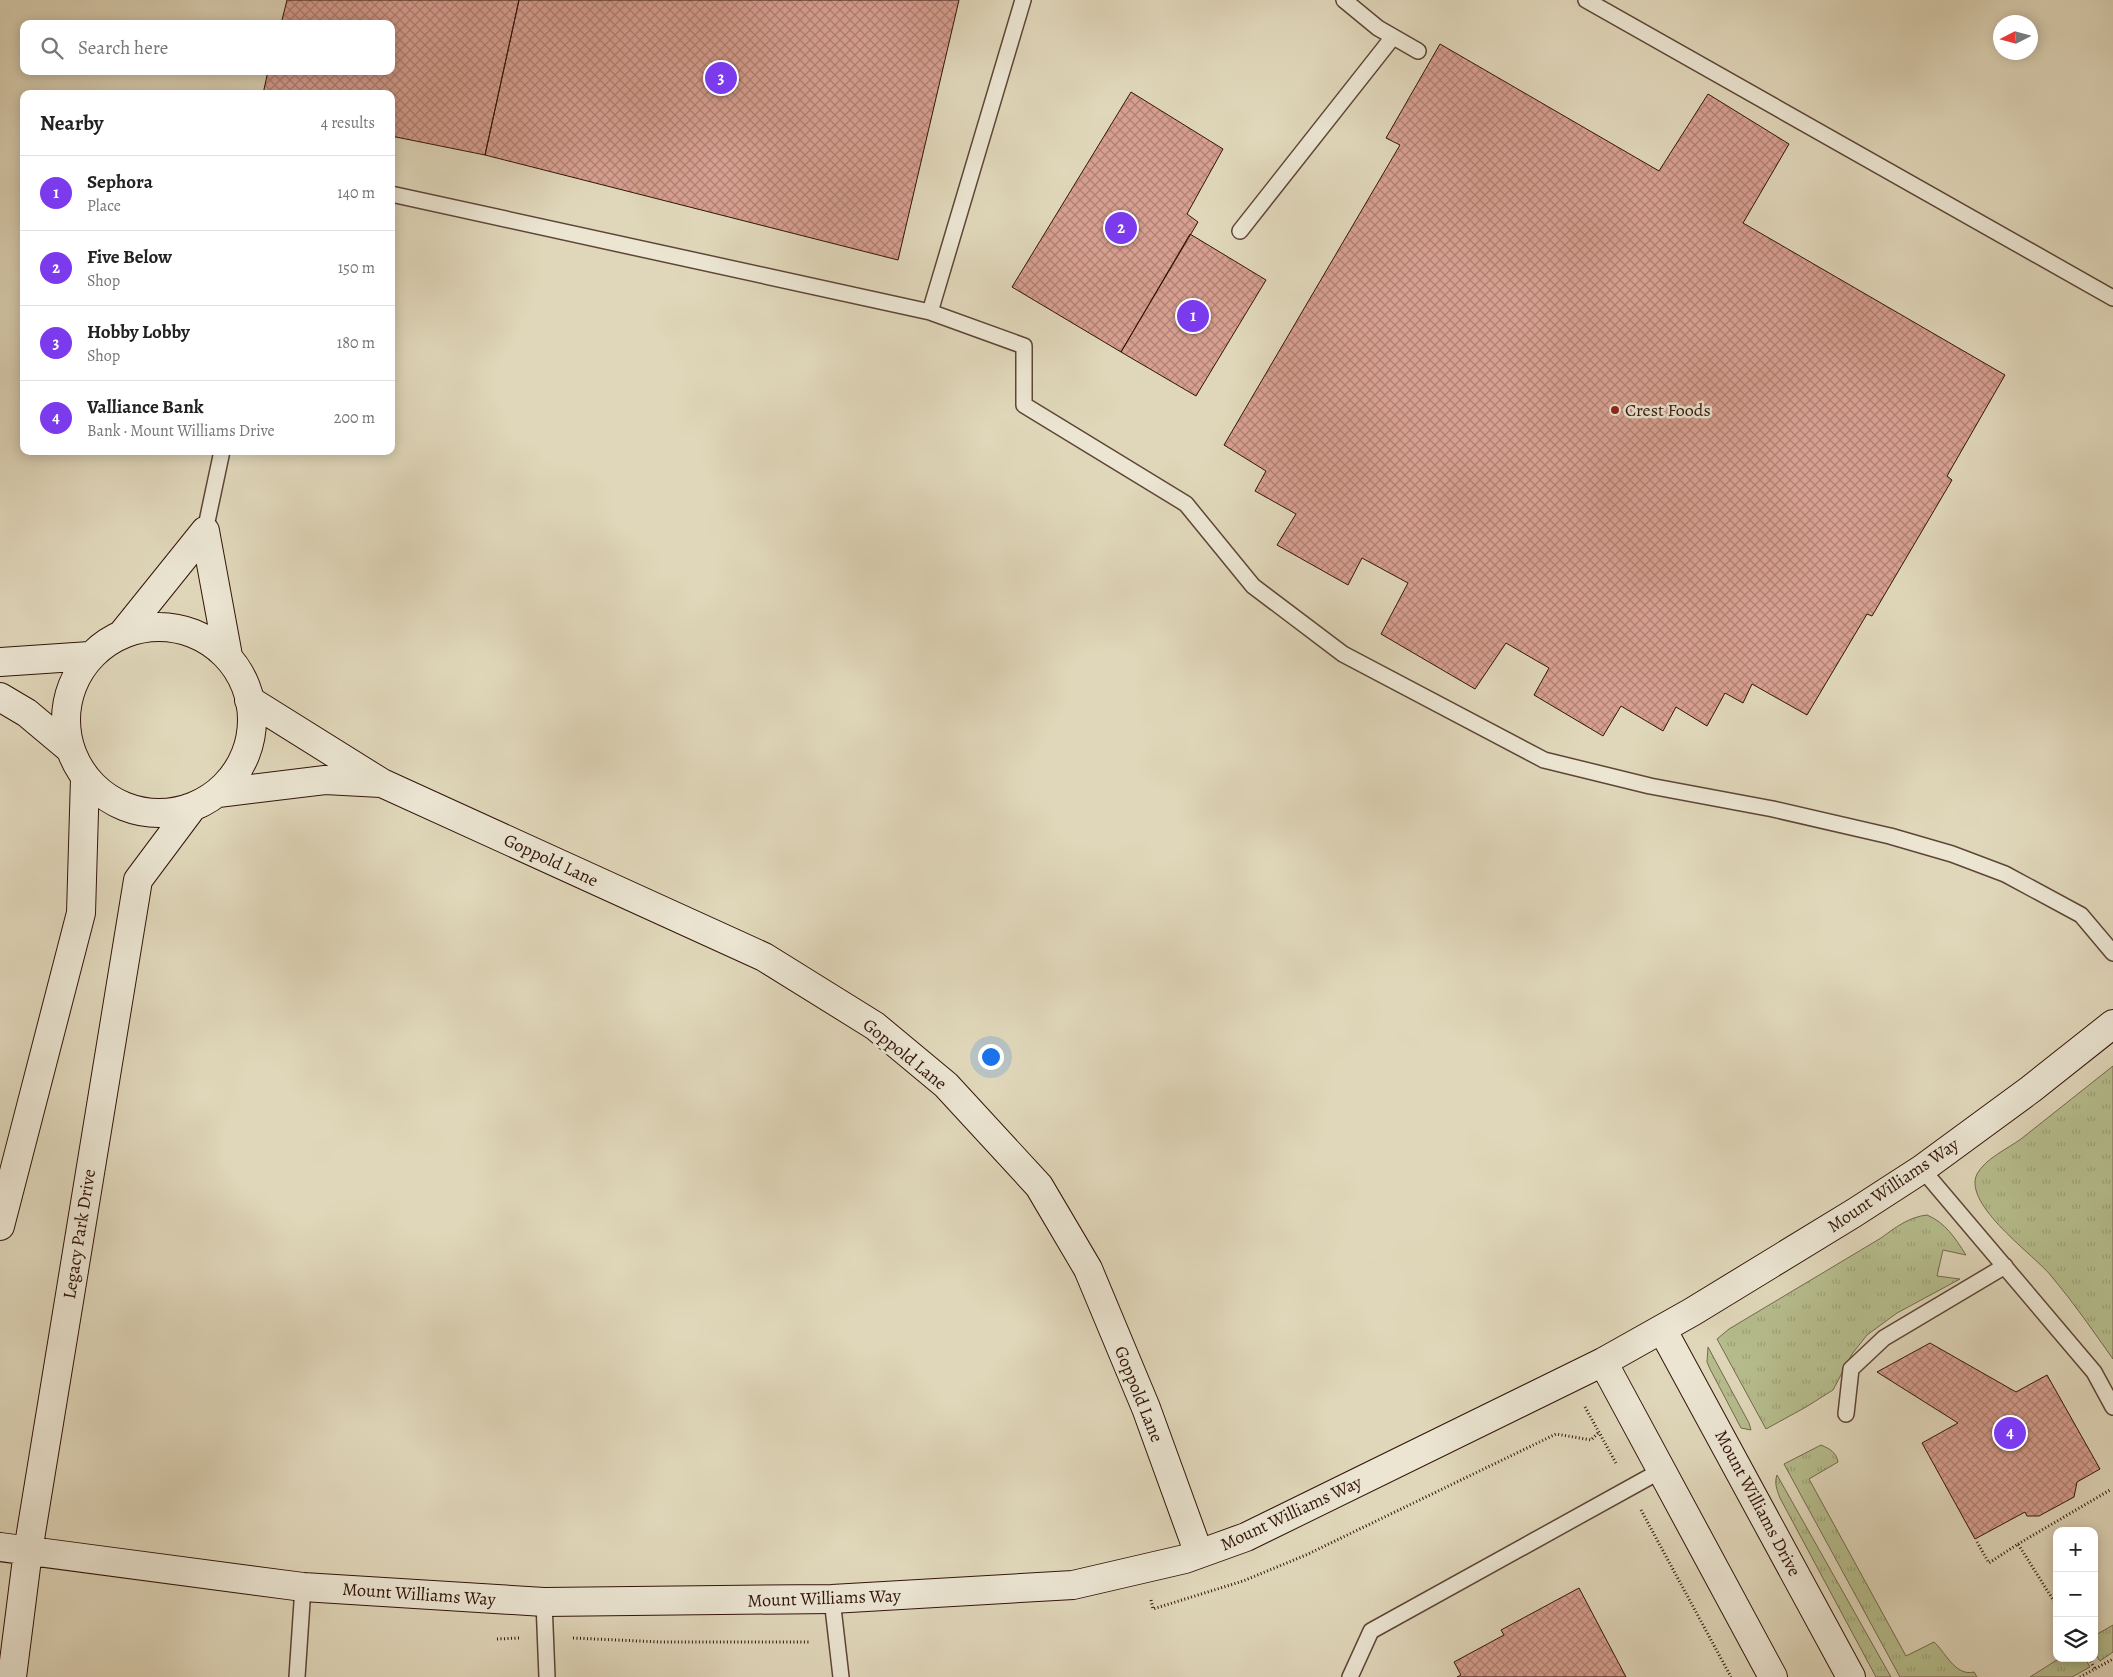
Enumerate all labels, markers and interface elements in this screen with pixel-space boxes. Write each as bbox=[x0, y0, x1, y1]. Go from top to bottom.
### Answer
north arrow bbox=[1993, 15, 2038, 60]
search box bbox=[20, 20, 395, 75]
icon: search bbox=[38, 34, 66, 62]
text: Search here bbox=[78, 35, 168, 61]
pin: 3 bbox=[705, 59, 737, 97]
text: Nearby bbox=[40, 109, 103, 137]
text: 4 results bbox=[321, 112, 375, 134]
text: Sephora bbox=[87, 169, 153, 195]
text: 1 bbox=[53, 182, 59, 204]
text: 140 m bbox=[337, 182, 375, 204]
text: Place bbox=[87, 195, 121, 217]
pin: 2 bbox=[1105, 209, 1137, 247]
text: Five Below bbox=[87, 244, 172, 270]
text: 2 bbox=[52, 257, 60, 279]
text: 150 m bbox=[338, 257, 375, 279]
text: Shop bbox=[87, 270, 120, 292]
pin: 1 bbox=[1177, 297, 1209, 335]
text: Hobby Lobby bbox=[87, 319, 190, 345]
text: 3 bbox=[53, 332, 59, 354]
text: 180 m bbox=[337, 332, 375, 354]
text: Shop bbox=[87, 345, 120, 367]
text: Valliance Bank bbox=[87, 394, 204, 420]
place label: Crest Foods bbox=[1625, 398, 1711, 422]
marker: Crest Foods bbox=[1609, 404, 1621, 416]
text: 4 bbox=[52, 407, 60, 429]
text: 200 m bbox=[334, 407, 375, 429]
text: Bank · Mount Williams Drive bbox=[87, 420, 275, 442]
street label: Goppold Lane bbox=[500, 828, 602, 892]
street label: Goppold Lane bbox=[858, 1013, 952, 1095]
your location bbox=[978, 1044, 1004, 1070]
street label: Mount Williams Way bbox=[1823, 1132, 1964, 1238]
street label: Legacy Park Drive bbox=[57, 1167, 101, 1301]
street label: Goppold Lane bbox=[1109, 1342, 1169, 1446]
pin: 4 bbox=[1994, 1414, 2026, 1452]
street label: Mount Williams Drive bbox=[1709, 1426, 1807, 1580]
street label: Mount Williams Way bbox=[1216, 1469, 1367, 1556]
map controls bbox=[2053, 1527, 2098, 1662]
button: + bbox=[2053, 1527, 2098, 1572]
button: − bbox=[2053, 1572, 2098, 1617]
street label: Mount Williams Way bbox=[342, 1577, 497, 1611]
street label: Mount Williams Way bbox=[747, 1583, 902, 1613]
button: layers bbox=[2053, 1617, 2098, 1662]

